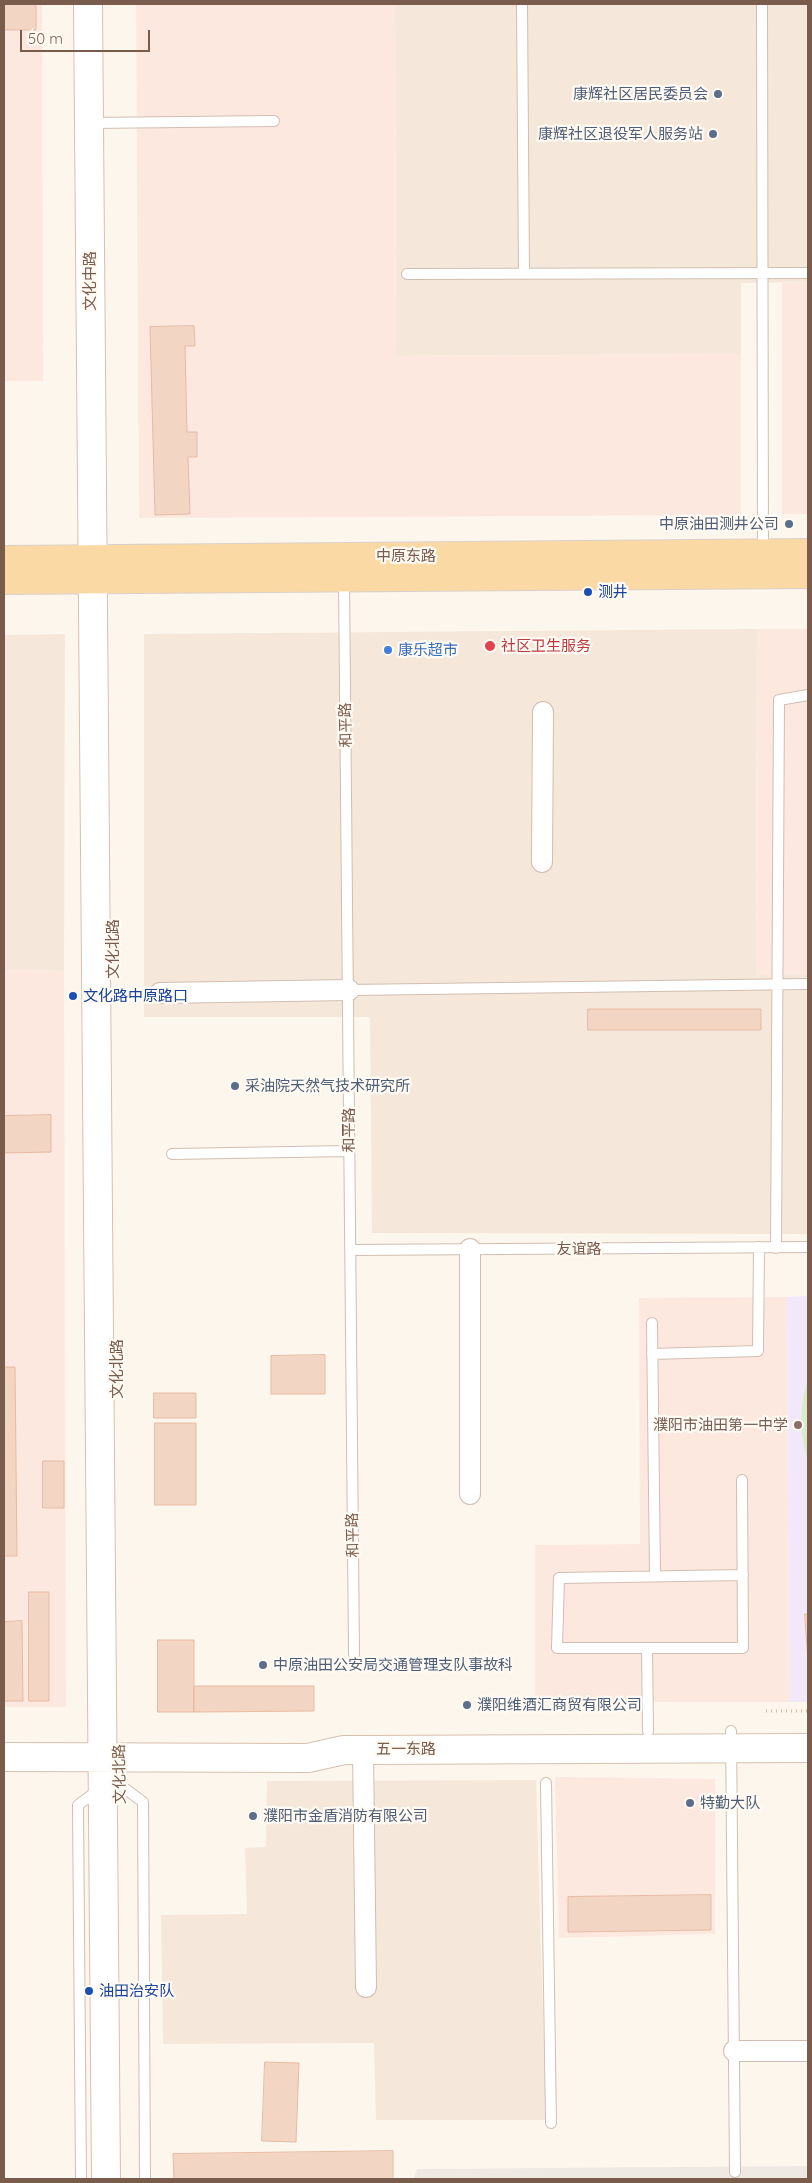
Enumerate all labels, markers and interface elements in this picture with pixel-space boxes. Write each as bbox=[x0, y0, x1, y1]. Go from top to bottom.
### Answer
scale bar bbox=[22, 20, 152, 52]
text: 50 m bbox=[28, 29, 63, 48]
place label: 康辉社区居民委员会 bbox=[573, 85, 708, 103]
marker: 康辉社区居民委员会 bbox=[712, 88, 724, 100]
place label: 康辉社区退役军人服务站 bbox=[538, 125, 703, 143]
marker: 康辉社区退役军人服务站 bbox=[707, 128, 719, 140]
street label: 文化中路 bbox=[81, 251, 99, 311]
place label: 中原油田测井公司 bbox=[659, 515, 779, 533]
marker: 中原油田测井公司 bbox=[783, 518, 795, 530]
street label: 中原东路 bbox=[376, 547, 436, 565]
place label: 测井 bbox=[598, 583, 628, 601]
marker: 测井 bbox=[582, 586, 594, 598]
place label: 社区卫生服务 bbox=[501, 637, 591, 655]
marker: 社区卫生服务 bbox=[483, 639, 497, 653]
place label: 康乐超市 bbox=[398, 641, 458, 659]
marker: 康乐超市 bbox=[382, 644, 394, 656]
street label: 和平路 bbox=[337, 702, 355, 748]
street label: 文化北路 bbox=[104, 919, 122, 979]
place label: 文化路中原路口 bbox=[83, 987, 188, 1005]
marker: 文化路中原路口 bbox=[67, 990, 79, 1002]
place label: 采油院天然气技术研究所 bbox=[245, 1077, 410, 1095]
marker: 采油院天然气技术研究所 bbox=[229, 1080, 241, 1092]
street label: 和平路 bbox=[340, 1108, 358, 1152]
street label: 友谊路 bbox=[557, 1240, 601, 1258]
street label: 文化北路 bbox=[108, 1339, 126, 1399]
place label: 濮阳市油田第一中学 bbox=[653, 1416, 788, 1434]
marker: 濮阳市油田第一中学 bbox=[792, 1419, 804, 1431]
street label: 和平路 bbox=[344, 1512, 362, 1558]
place label: 中原油田公安局交通管理支队事故科 bbox=[273, 1656, 513, 1674]
marker: 中原油田公安局交通管理支队事故科 bbox=[257, 1659, 269, 1671]
place label: 濮阳维酒汇商贸有限公司 bbox=[477, 1696, 642, 1714]
marker: 濮阳维酒汇商贸有限公司 bbox=[461, 1699, 473, 1711]
street label: 五一东路 bbox=[376, 1740, 436, 1758]
street label: 文化北路 bbox=[110, 1744, 130, 1804]
place label: 特勤大队 bbox=[700, 1794, 760, 1812]
marker: 特勤大队 bbox=[684, 1797, 696, 1809]
place label: 濮阳市金盾消防有限公司 bbox=[263, 1807, 428, 1825]
marker: 濮阳市金盾消防有限公司 bbox=[247, 1810, 259, 1822]
place label: 油田治安队 bbox=[99, 1982, 174, 2000]
marker: 油田治安队 bbox=[83, 1985, 95, 1997]

